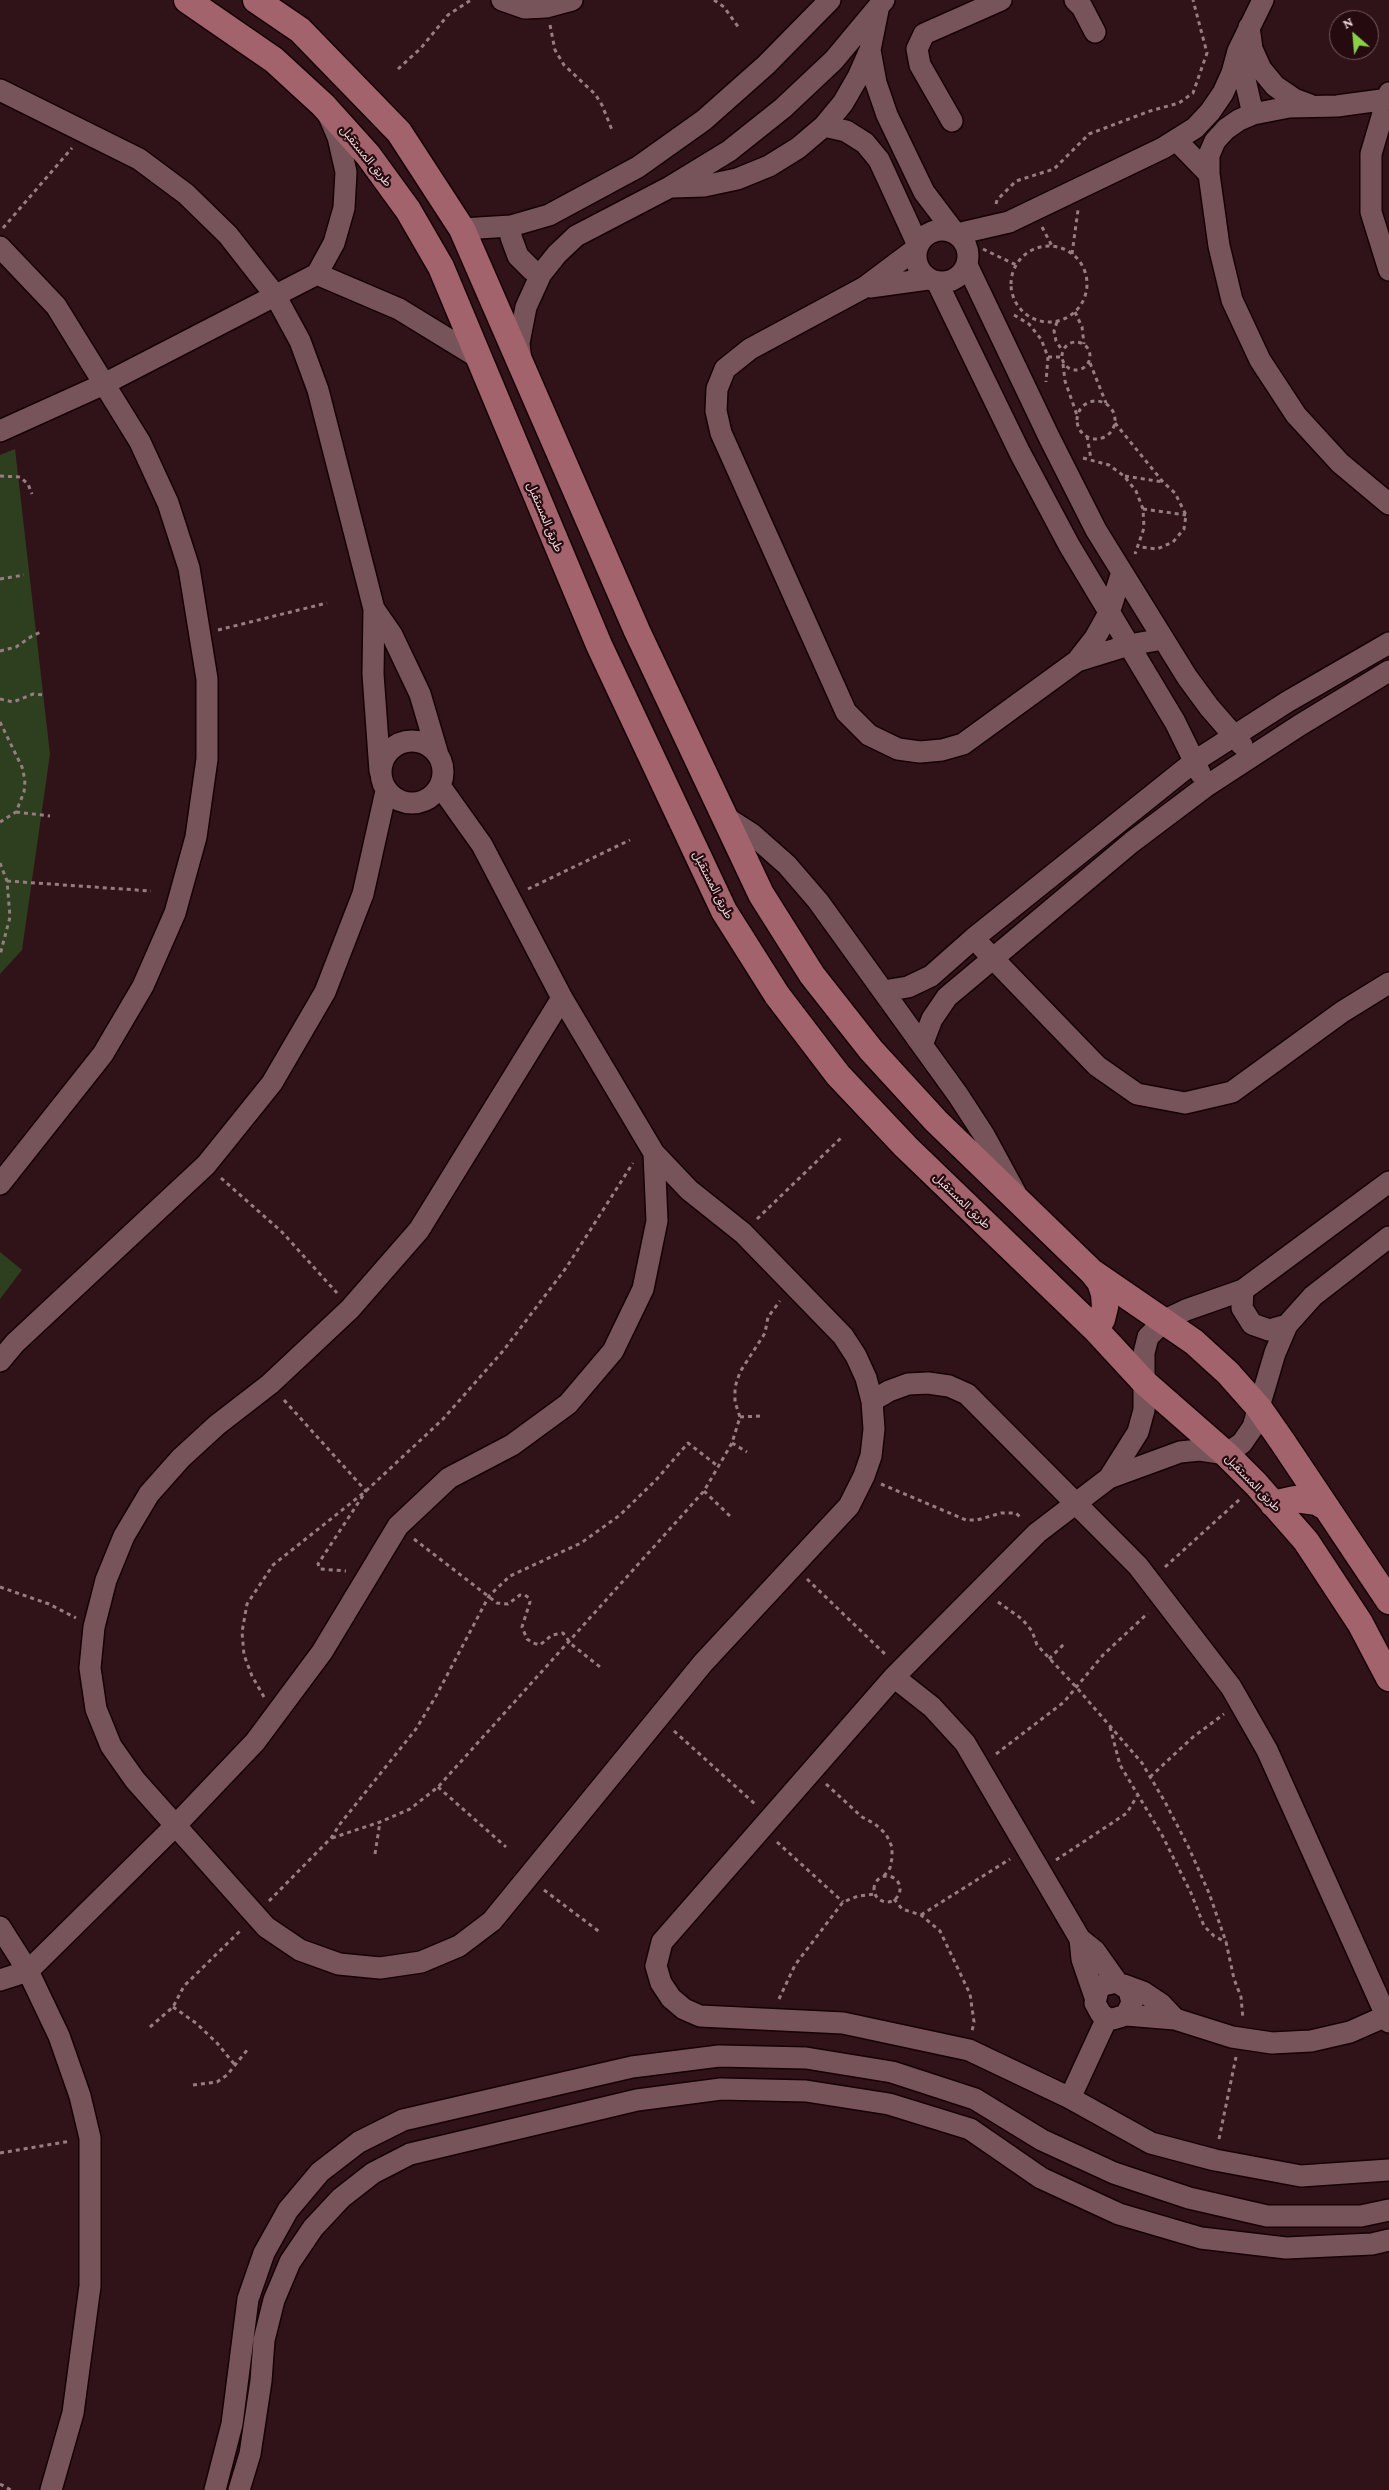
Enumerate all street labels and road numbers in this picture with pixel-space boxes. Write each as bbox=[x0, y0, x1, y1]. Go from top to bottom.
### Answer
street label: طريق المستقبل bbox=[337, 123, 395, 189]
street label: طريق المستقبل bbox=[524, 480, 566, 554]
street label: طريق المستقبل bbox=[690, 849, 736, 921]
street label: طريق المستقبل bbox=[930, 1170, 994, 1232]
street label: طريق المستقبل bbox=[1222, 1451, 1284, 1515]

